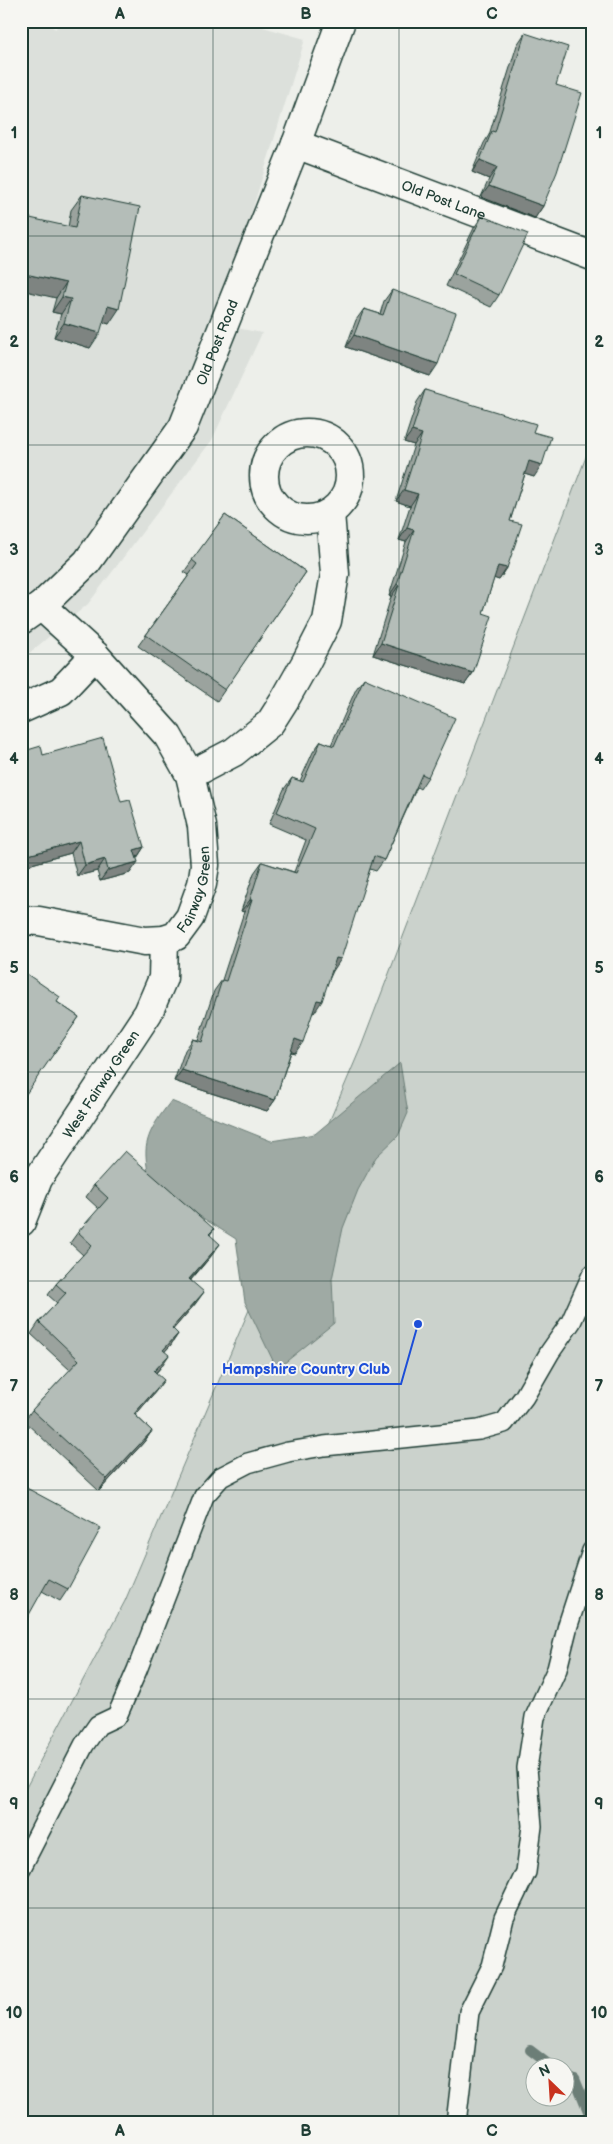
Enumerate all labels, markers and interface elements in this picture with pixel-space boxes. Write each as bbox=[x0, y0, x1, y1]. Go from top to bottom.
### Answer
text: A bbox=[114, 5, 125, 24]
text: B bbox=[300, 5, 312, 24]
text: C bbox=[486, 5, 498, 24]
text: 1 bbox=[11, 124, 17, 143]
text: 1 bbox=[596, 124, 602, 143]
street label: Old Post Lane bbox=[399, 176, 488, 224]
street label: Old Post Road bbox=[192, 297, 242, 387]
text: 2 bbox=[9, 333, 19, 352]
text: 2 bbox=[594, 333, 604, 352]
text: 3 bbox=[9, 541, 19, 560]
text: 3 bbox=[594, 541, 604, 560]
text: 4 bbox=[9, 750, 19, 769]
text: 4 bbox=[594, 750, 604, 769]
street label: Fairway Green bbox=[173, 846, 214, 936]
text: 5 bbox=[9, 959, 19, 978]
text: 5 bbox=[594, 959, 604, 978]
street label: West Fairway Green bbox=[59, 1027, 143, 1141]
text: 6 bbox=[9, 1168, 19, 1187]
text: 6 bbox=[594, 1168, 604, 1187]
callout: Hampshire Country Club bbox=[212, 1354, 401, 1384]
text: Hampshire Country Club bbox=[222, 1360, 390, 1379]
text: 7 bbox=[10, 1377, 19, 1396]
text: 7 bbox=[595, 1377, 604, 1396]
text: 8 bbox=[9, 1586, 19, 1605]
text: 8 bbox=[594, 1586, 604, 1605]
text: 9 bbox=[9, 1795, 19, 1814]
text: 9 bbox=[594, 1795, 604, 1814]
text: 10 bbox=[6, 2004, 22, 2023]
text: 10 bbox=[591, 2004, 607, 2023]
north arrow bbox=[526, 2056, 576, 2106]
text: N bbox=[536, 2061, 553, 2081]
text: A bbox=[114, 2122, 125, 2141]
text: B bbox=[300, 2122, 312, 2141]
text: C bbox=[486, 2122, 498, 2141]

